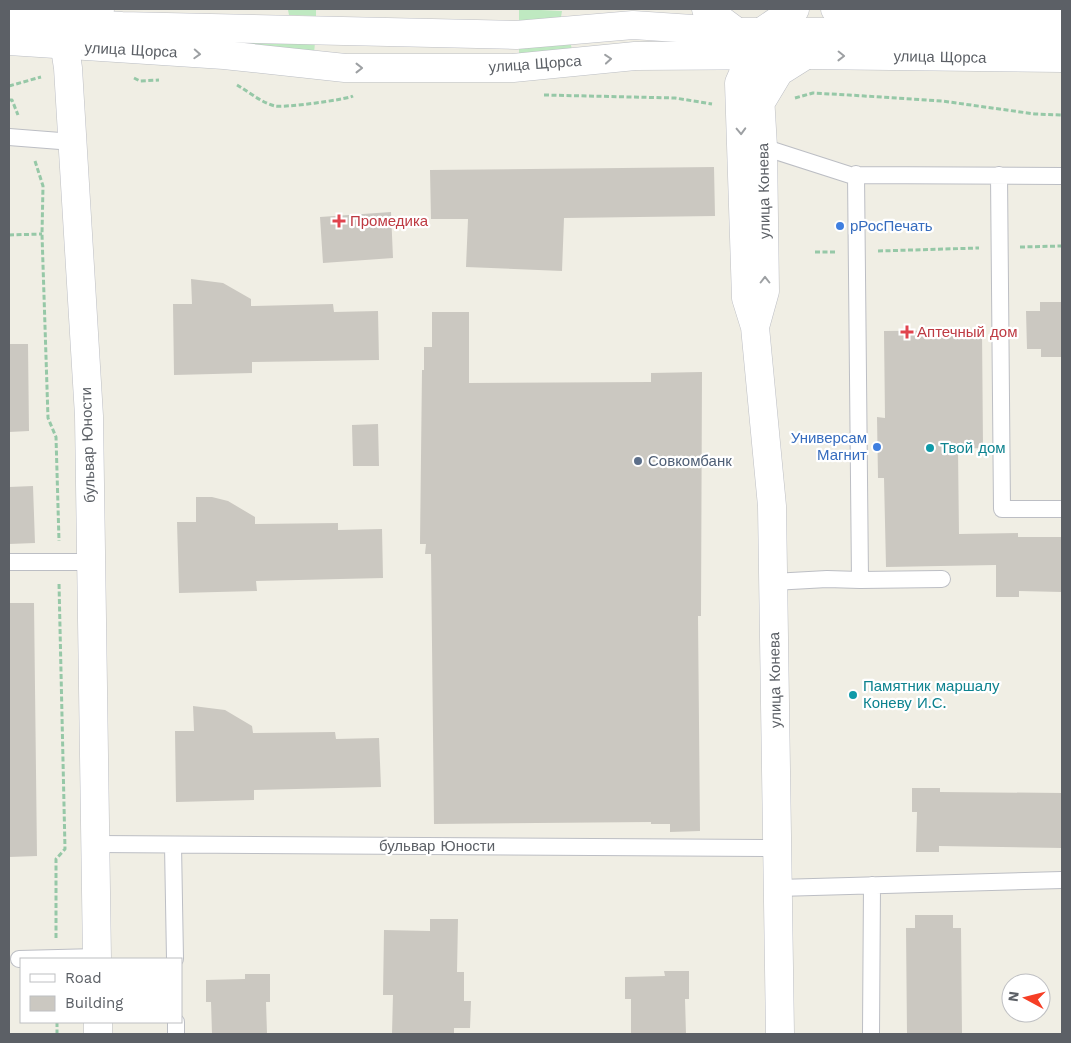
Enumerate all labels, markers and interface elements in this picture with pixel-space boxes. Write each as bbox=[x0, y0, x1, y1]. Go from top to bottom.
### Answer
street label: улица Щорса bbox=[84, 39, 179, 61]
street label: улица Щорса bbox=[893, 47, 987, 67]
one-way arrow bbox=[193, 48, 201, 59]
one-way arrow bbox=[838, 51, 845, 61]
street label: улица Щорса bbox=[488, 52, 583, 76]
one-way arrow bbox=[605, 54, 613, 65]
one-way arrow bbox=[356, 63, 363, 73]
one-way arrow bbox=[735, 128, 746, 136]
street label: улица Конева bbox=[754, 142, 774, 239]
place label: Промедика bbox=[350, 212, 429, 230]
marker: Промедика bbox=[332, 214, 346, 228]
place label: рРосПечать bbox=[850, 217, 933, 235]
marker: рРосПечать bbox=[834, 220, 846, 232]
one-way arrow bbox=[760, 276, 770, 284]
place label: Аптечный дом bbox=[917, 323, 1017, 341]
marker: Аптечный дом bbox=[901, 326, 913, 338]
street label: бульвар Юности bbox=[77, 387, 99, 503]
place label: Универсам Магнит bbox=[791, 429, 867, 464]
place label: Твой дом bbox=[940, 439, 1006, 457]
marker: Универсам Магнит bbox=[871, 441, 883, 453]
marker: Твой дом bbox=[924, 442, 936, 454]
place label: Совкомбанк bbox=[648, 452, 732, 470]
marker: Совкомбанк bbox=[632, 455, 644, 467]
street label: улица Конева bbox=[765, 631, 785, 728]
place label: Памятник маршалу Коневу И.С. bbox=[863, 677, 1000, 712]
marker: Памятник маршалу Коневу И.С. bbox=[847, 689, 859, 701]
street label: бульвар Юности bbox=[379, 837, 495, 855]
legend bbox=[20, 958, 182, 1023]
text: Road bbox=[65, 969, 102, 987]
north arrow bbox=[1001, 973, 1051, 1023]
text: N bbox=[1005, 990, 1022, 1003]
text: Building bbox=[65, 994, 123, 1012]

